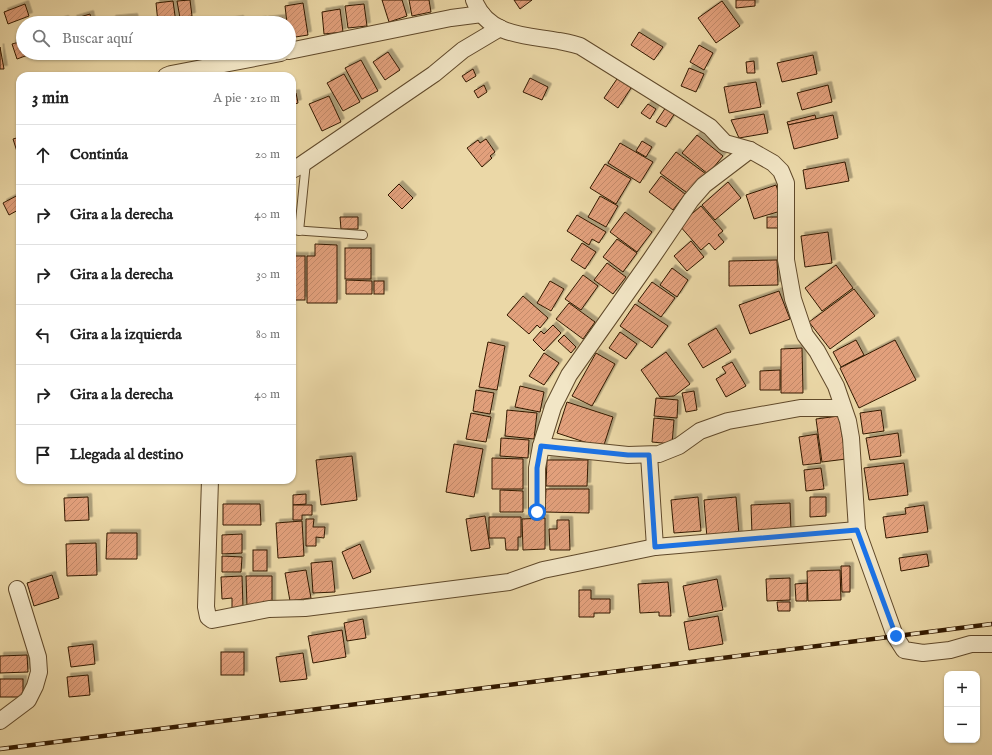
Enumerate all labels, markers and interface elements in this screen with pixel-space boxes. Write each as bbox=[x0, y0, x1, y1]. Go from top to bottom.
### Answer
search box bbox=[16, 16, 296, 60]
icon: search bbox=[30, 27, 52, 49]
text: Buscar aquí bbox=[62, 29, 132, 48]
text: 3 min bbox=[32, 88, 69, 109]
text: A pie · 210 m bbox=[213, 90, 280, 107]
icon: ahead bbox=[32, 144, 54, 166]
text: Continúa bbox=[70, 145, 128, 164]
text: 20 m bbox=[255, 146, 280, 163]
icon: right bbox=[32, 204, 54, 226]
text: Gira a la derecha bbox=[70, 205, 173, 224]
text: 40 m bbox=[254, 206, 280, 223]
icon: right bbox=[32, 264, 54, 286]
text: Gira a la derecha bbox=[70, 265, 173, 284]
text: 30 m bbox=[256, 266, 280, 283]
icon: left bbox=[32, 324, 54, 346]
text: Gira a la izquierda bbox=[70, 325, 182, 344]
text: 80 m bbox=[256, 326, 280, 343]
icon: right bbox=[32, 384, 54, 406]
text: Gira a la derecha bbox=[70, 385, 173, 404]
text: 40 m bbox=[254, 386, 280, 403]
icon: arrive bbox=[32, 444, 54, 466]
text: Llegada al destino bbox=[70, 445, 183, 464]
route start bbox=[528, 503, 546, 521]
route end bbox=[887, 627, 905, 645]
map controls bbox=[944, 671, 980, 743]
button: + bbox=[944, 671, 980, 707]
button: − bbox=[944, 707, 980, 743]

